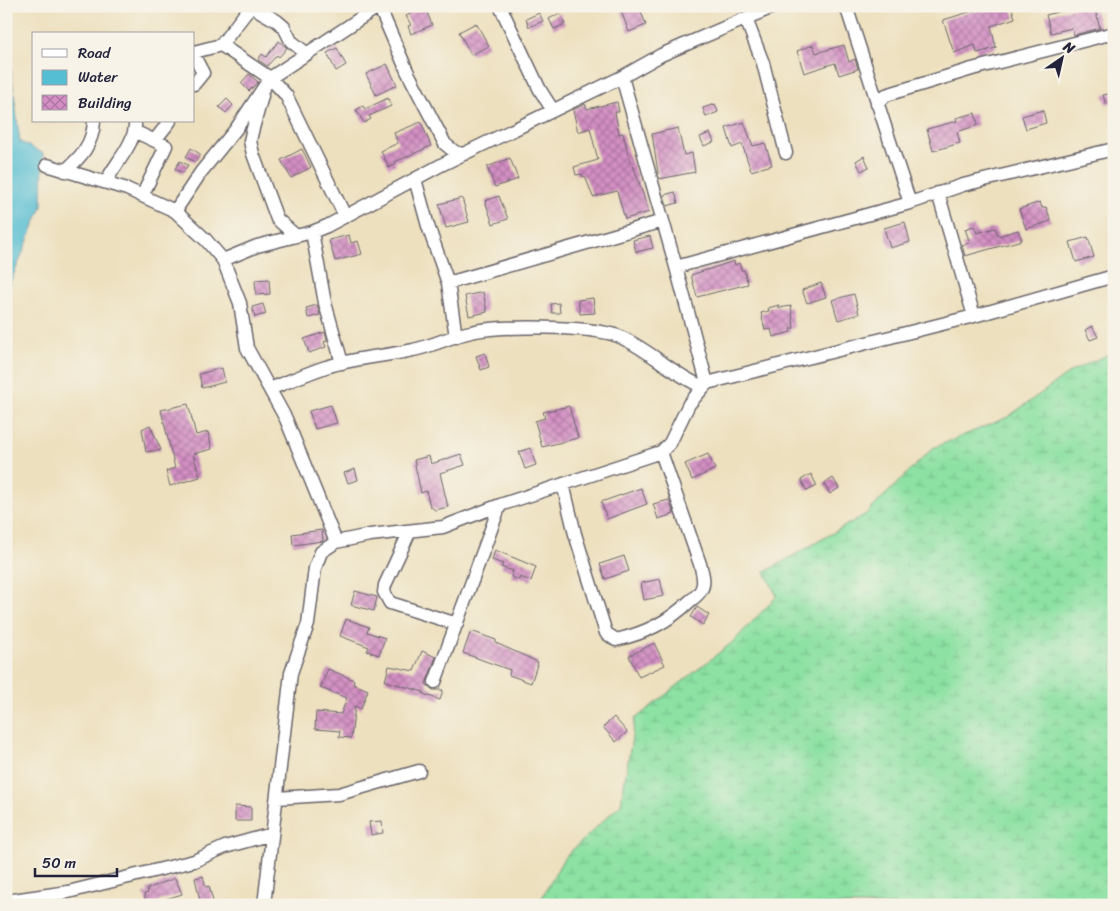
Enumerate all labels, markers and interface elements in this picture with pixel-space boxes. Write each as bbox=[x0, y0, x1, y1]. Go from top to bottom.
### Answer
legend bbox=[32, 32, 195, 122]
north arrow bbox=[1038, 32, 1088, 82]
text: N bbox=[1057, 34, 1080, 61]
text: Road bbox=[78, 40, 111, 66]
text: Water bbox=[78, 64, 118, 90]
text: Building bbox=[78, 90, 132, 116]
scale bar bbox=[35, 846, 118, 878]
text: 50 m bbox=[42, 850, 77, 876]

